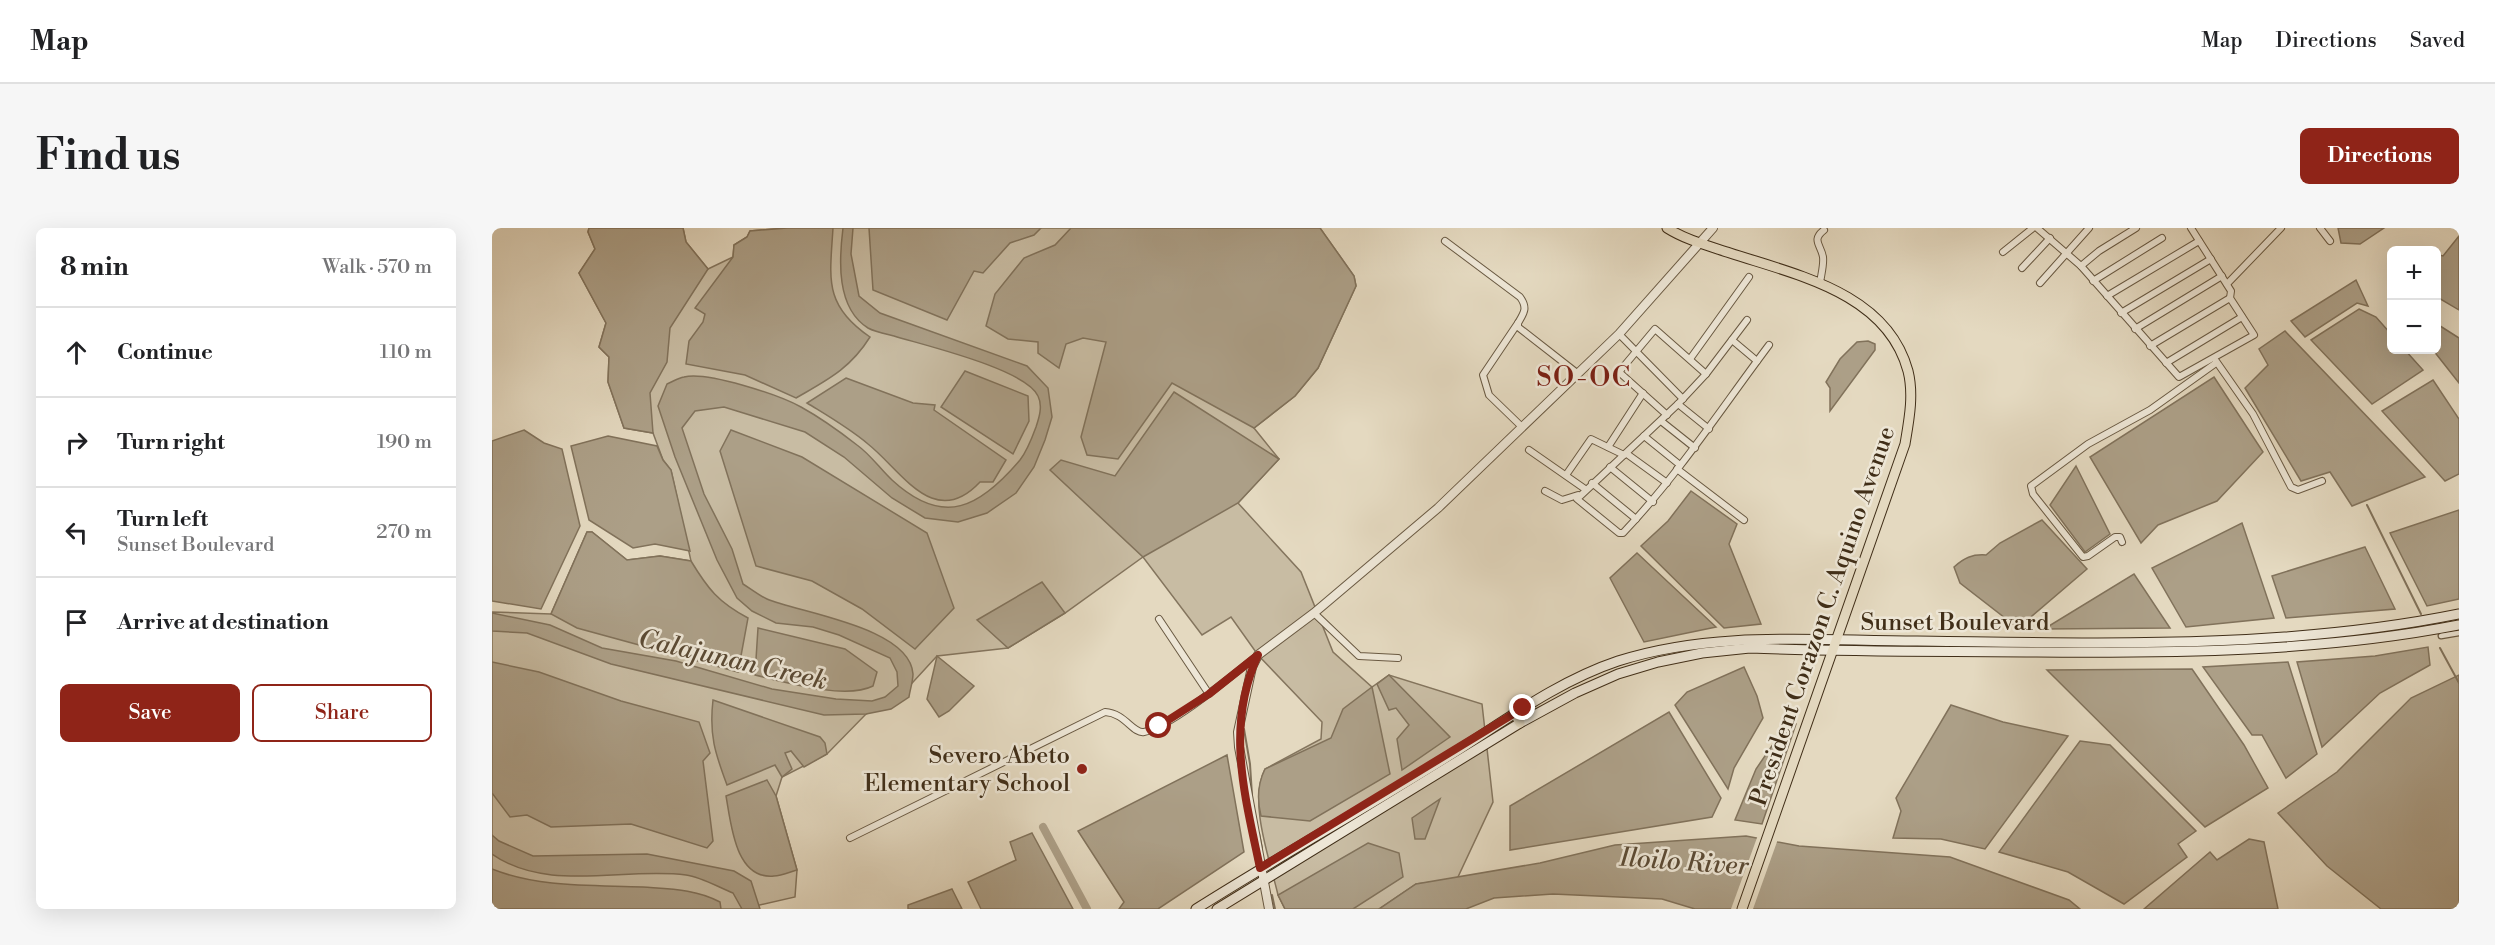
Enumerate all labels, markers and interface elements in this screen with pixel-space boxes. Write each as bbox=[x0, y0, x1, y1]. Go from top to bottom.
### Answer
text: Map bbox=[30, 24, 89, 59]
text: Map bbox=[2201, 28, 2243, 54]
text: Directions bbox=[2276, 28, 2377, 54]
text: Saved bbox=[2410, 28, 2465, 54]
button: Directions bbox=[2300, 128, 2459, 184]
text: Find us bbox=[36, 130, 180, 183]
map controls bbox=[2387, 246, 2441, 354]
button: + bbox=[2387, 246, 2441, 300]
text: 8 min bbox=[60, 251, 129, 283]
text: Walk · 570 m bbox=[322, 255, 432, 280]
button: − bbox=[2387, 300, 2441, 354]
icon: ahead bbox=[60, 336, 93, 369]
text: Continue bbox=[117, 339, 213, 366]
text: 110 m bbox=[380, 340, 432, 365]
district label: SO-OC bbox=[1536, 361, 1632, 395]
street label: President Corazon C. Aquino Avenue bbox=[1744, 423, 1902, 810]
icon: right bbox=[60, 426, 93, 459]
text: Turn right bbox=[117, 429, 225, 456]
text: 190 m bbox=[377, 430, 432, 455]
text: Turn left bbox=[117, 506, 208, 533]
icon: left bbox=[60, 516, 93, 549]
text: 270 m bbox=[376, 520, 432, 545]
text: Sunset Boulevard bbox=[117, 533, 274, 558]
icon: arrive bbox=[60, 606, 93, 639]
street label: Sunset Boulevard bbox=[1861, 608, 2050, 638]
text: Arrive at destination bbox=[117, 609, 329, 636]
water label: Calajunan Creek bbox=[635, 623, 830, 697]
button: Save bbox=[60, 684, 240, 742]
button: Share bbox=[252, 684, 432, 742]
route end bbox=[1509, 694, 1535, 720]
route start bbox=[1145, 712, 1171, 738]
place label: Severo Abeto Elementary School bbox=[864, 741, 1070, 799]
marker: Severo Abeto Elementary School bbox=[1075, 762, 1089, 776]
water label: Iloilo River bbox=[1617, 841, 1751, 883]

